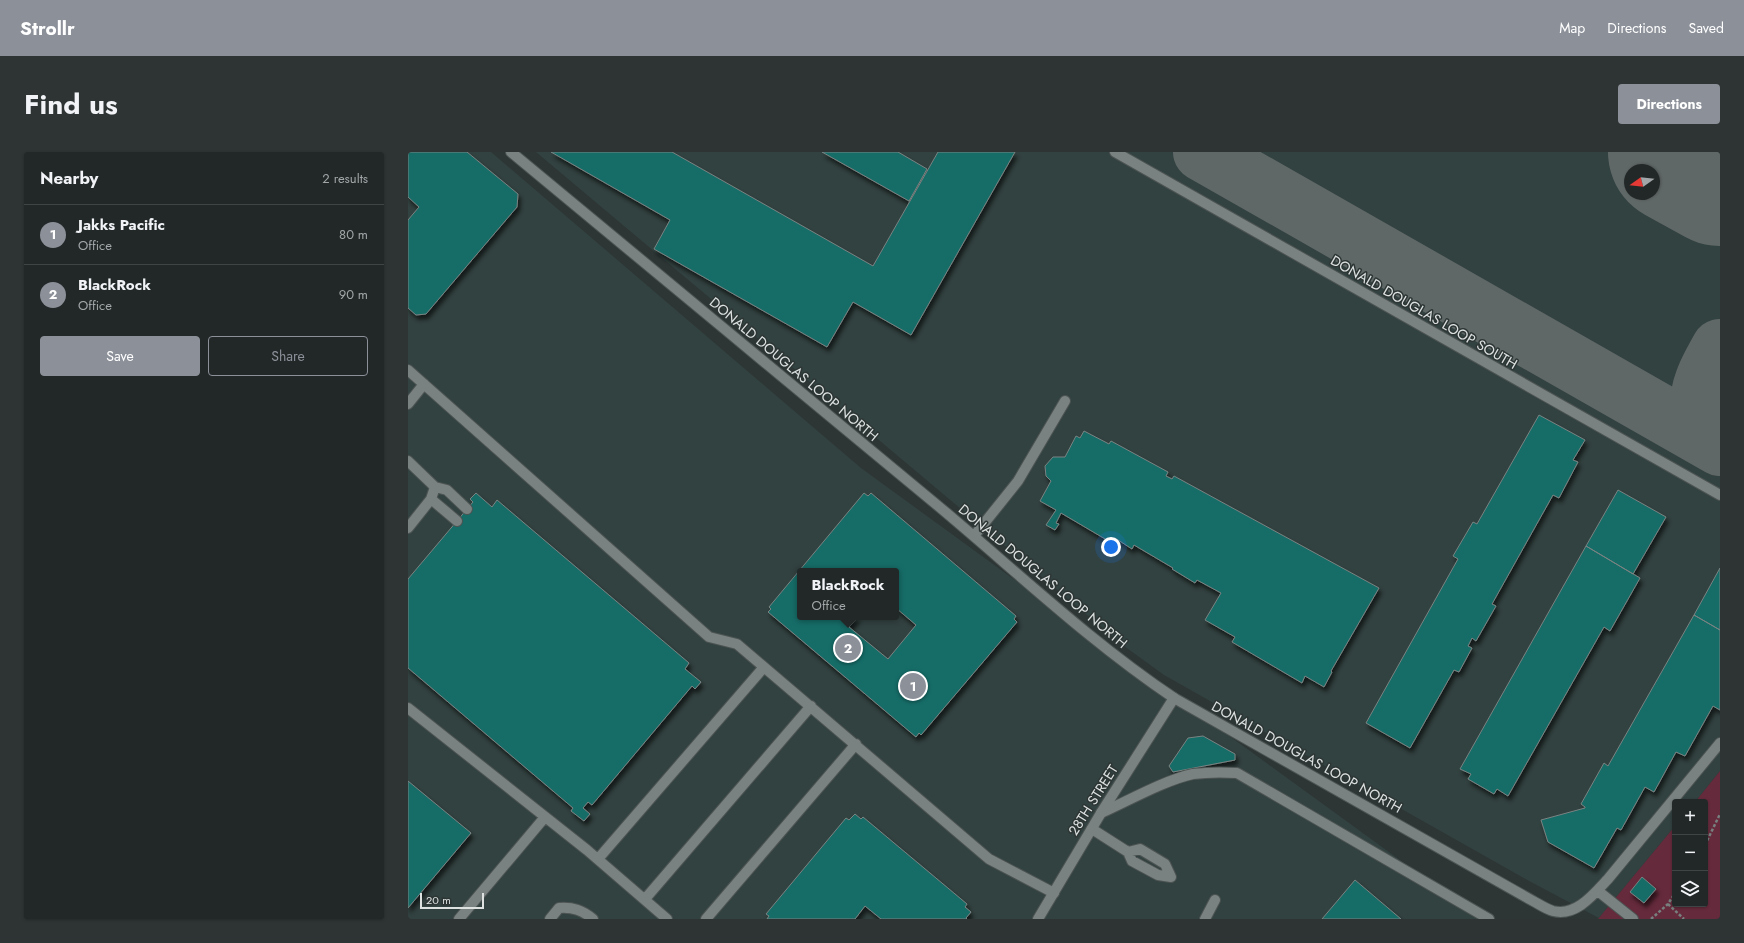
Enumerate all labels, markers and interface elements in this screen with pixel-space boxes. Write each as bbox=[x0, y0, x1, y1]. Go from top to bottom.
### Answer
text: Strollr bbox=[20, 15, 75, 42]
text: Map bbox=[1559, 18, 1585, 38]
text: Directions bbox=[1607, 18, 1667, 38]
text: Saved bbox=[1689, 18, 1724, 38]
text: Find us bbox=[24, 84, 118, 125]
button: Directions bbox=[1618, 84, 1720, 124]
north arrow bbox=[1624, 164, 1660, 200]
text: Nearby bbox=[40, 166, 98, 190]
text: 2 results bbox=[322, 169, 368, 188]
text: Jakks Pacific bbox=[78, 214, 165, 236]
text: 1 bbox=[50, 225, 56, 244]
text: 80 m bbox=[339, 225, 368, 244]
text: Office bbox=[78, 236, 112, 255]
street label: DONALD DOUGLAS LOOP SOUTH bbox=[1327, 250, 1521, 374]
text: BlackRock bbox=[78, 274, 151, 296]
text: 2 bbox=[49, 285, 57, 304]
text: 90 m bbox=[339, 285, 368, 304]
street label: DONALD DOUGLAS LOOP NORTH bbox=[705, 292, 883, 446]
text: Office bbox=[78, 296, 112, 315]
button: Save bbox=[40, 336, 200, 376]
button: Share bbox=[208, 336, 368, 376]
street label: DONALD DOUGLAS LOOP NORTH bbox=[954, 499, 1132, 653]
your location bbox=[1101, 537, 1121, 557]
popup bbox=[797, 568, 899, 620]
text: BlackRock bbox=[812, 574, 884, 596]
text: Office bbox=[812, 596, 846, 615]
pin: 2 bbox=[835, 633, 861, 663]
pin: 1 bbox=[900, 671, 926, 701]
street label: DONALD DOUGLAS LOOP NORTH bbox=[1208, 696, 1406, 818]
street label: 28TH STREET bbox=[1063, 760, 1123, 839]
map controls bbox=[1672, 799, 1708, 907]
button: + bbox=[1672, 799, 1708, 835]
button: − bbox=[1672, 835, 1708, 871]
button: layers bbox=[1672, 871, 1708, 907]
scale bar bbox=[420, 891, 484, 910]
text: 20 m bbox=[426, 892, 451, 908]

